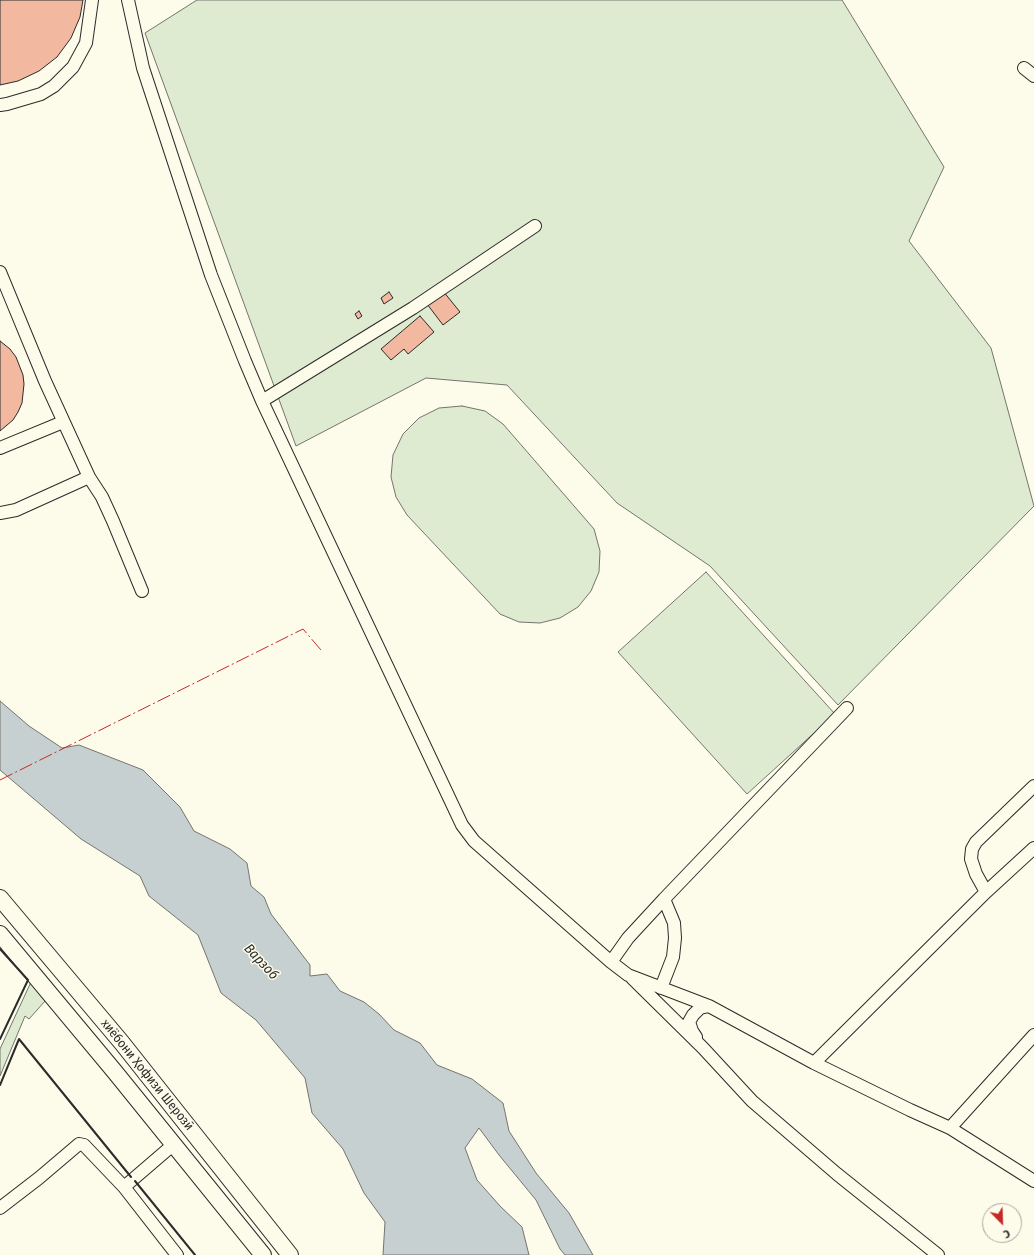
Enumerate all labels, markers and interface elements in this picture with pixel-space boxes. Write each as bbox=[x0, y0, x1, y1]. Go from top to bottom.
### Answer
water label: Варзоб bbox=[240, 941, 282, 983]
street label: хиёбони Ҳофизи Шерозӣ bbox=[97, 1016, 197, 1134]
north arrow bbox=[982, 1203, 1022, 1243]
text: С bbox=[1001, 1226, 1012, 1241]

